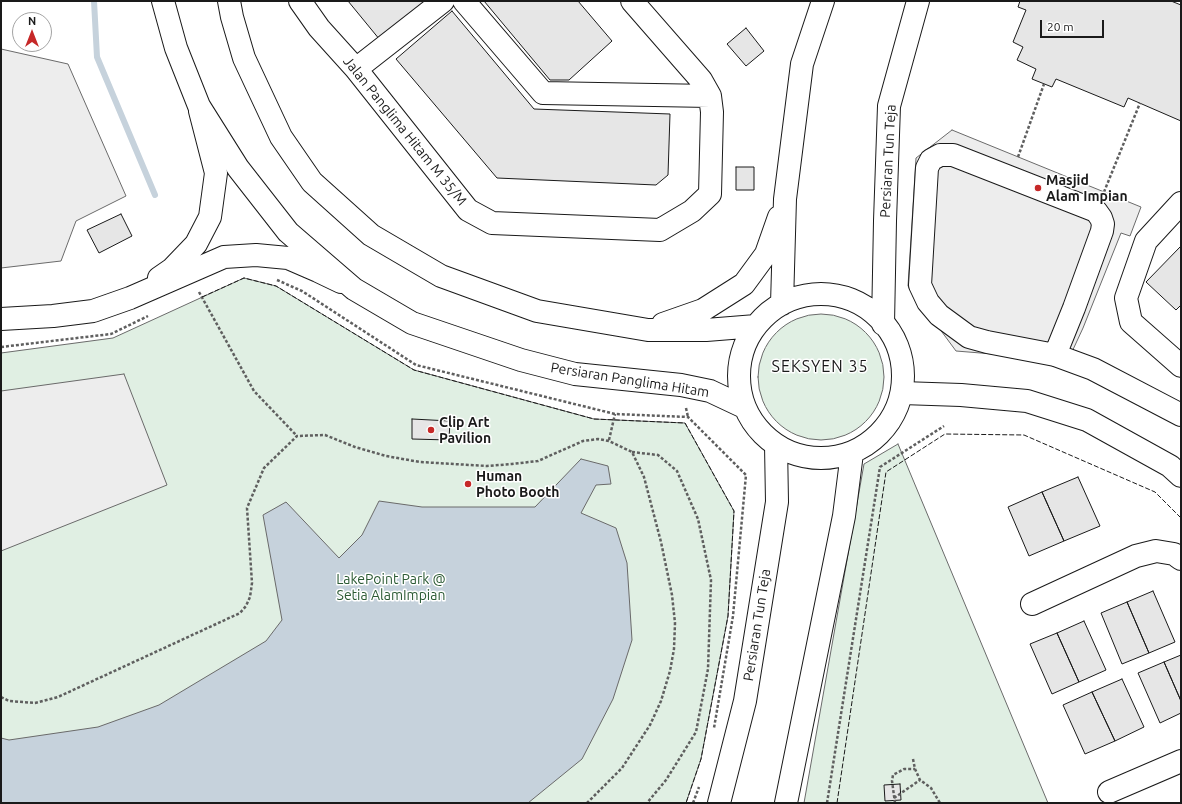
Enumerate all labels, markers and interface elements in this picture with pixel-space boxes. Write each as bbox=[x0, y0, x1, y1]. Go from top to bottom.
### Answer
north arrow bbox=[12, 12, 52, 52]
scale bar bbox=[1042, 12, 1106, 38]
text: N bbox=[28, 15, 36, 27]
text: 20 m bbox=[1047, 20, 1074, 33]
street label: Jalan Panglima Hitam M 35/M bbox=[340, 53, 470, 209]
street label: Persiaran Tun Teja bbox=[877, 104, 899, 218]
place label: Masjid Alam Impian bbox=[1046, 172, 1128, 204]
marker: Masjid Alam Impian bbox=[1033, 183, 1043, 193]
district label: SEKSYEN 35 bbox=[772, 357, 868, 377]
street label: Persiaran Panglima Hitam bbox=[549, 359, 711, 401]
place label: Clip Art Pavilion bbox=[439, 414, 491, 446]
marker: Clip Art Pavilion bbox=[426, 425, 436, 435]
place label: Human Photo Booth bbox=[476, 468, 559, 500]
marker: Human Photo Booth bbox=[463, 479, 473, 489]
street label: Persiaran Tun Teja bbox=[740, 568, 774, 682]
park label: LakePoint Park @ Setia AlamImpian bbox=[336, 571, 446, 604]

